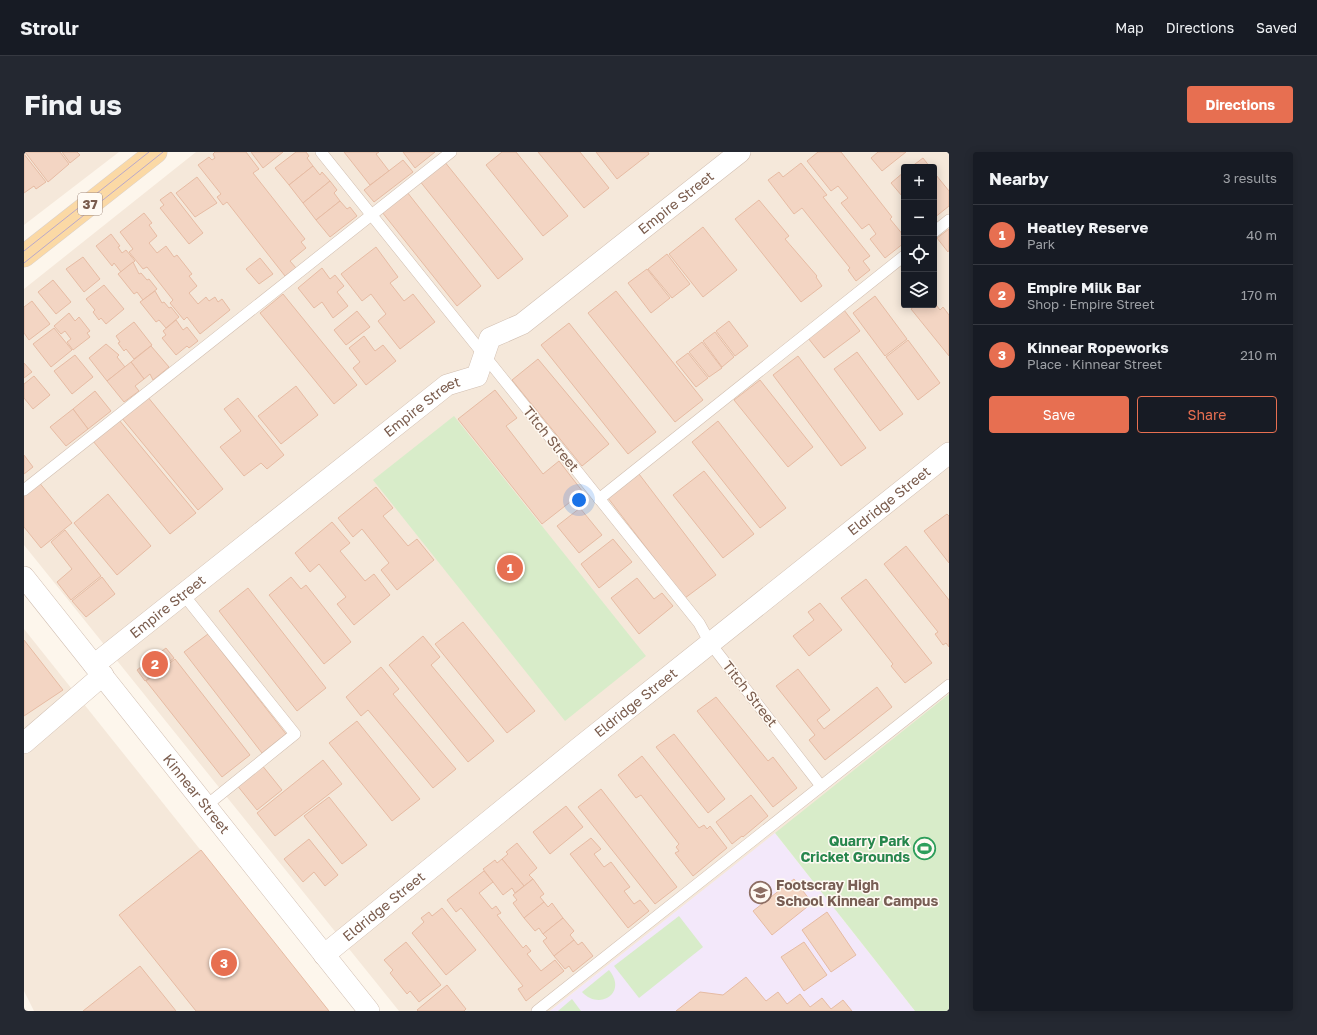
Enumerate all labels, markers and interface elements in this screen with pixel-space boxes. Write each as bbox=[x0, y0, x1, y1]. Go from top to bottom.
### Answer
text: Strollr bbox=[20, 16, 79, 39]
text: Map bbox=[1115, 19, 1144, 36]
text: Directions bbox=[1166, 19, 1234, 36]
text: Saved bbox=[1256, 19, 1297, 36]
button: Directions bbox=[1187, 86, 1293, 123]
text: Find us bbox=[24, 88, 122, 121]
map controls bbox=[901, 164, 937, 308]
button: + bbox=[901, 164, 937, 200]
street label: Empire Street bbox=[634, 167, 717, 237]
text: Nearby bbox=[989, 168, 1049, 189]
text: 3 results bbox=[1223, 170, 1277, 186]
road number: 37 bbox=[78, 193, 102, 215]
button: − bbox=[901, 200, 937, 236]
text: Heatley Reserve bbox=[1027, 218, 1148, 236]
text: 1 bbox=[999, 227, 1005, 243]
text: 40 m bbox=[1246, 227, 1277, 243]
button: locate bbox=[901, 236, 937, 272]
text: Park bbox=[1027, 236, 1055, 252]
button: layers bbox=[901, 272, 937, 308]
text: Empire Milk Bar bbox=[1027, 278, 1141, 296]
text: 2 bbox=[998, 287, 1006, 303]
text: 170 m bbox=[1241, 287, 1277, 303]
text: Shop · Empire Street bbox=[1027, 296, 1155, 312]
text: Kinnear Ropeworks bbox=[1027, 338, 1169, 356]
text: 3 bbox=[998, 347, 1006, 363]
text: 210 m bbox=[1240, 347, 1277, 363]
text: Place · Kinnear Street bbox=[1027, 356, 1162, 372]
street label: Empire Street bbox=[380, 373, 462, 440]
button: Save bbox=[989, 396, 1129, 433]
button: Share bbox=[1137, 396, 1277, 433]
street label: Titch Street bbox=[520, 403, 583, 475]
street label: Eldridge Street bbox=[844, 462, 934, 539]
your location bbox=[569, 490, 589, 510]
pin: 1 bbox=[497, 553, 523, 583]
street label: Empire Street bbox=[126, 571, 209, 641]
pin: 2 bbox=[142, 649, 168, 679]
street label: Titch Street bbox=[719, 657, 781, 730]
street label: Eldridge Street bbox=[591, 664, 680, 740]
street label: Kinnear Street bbox=[160, 750, 234, 837]
place label: Quarry Park Cricket Grounds bbox=[800, 832, 910, 865]
sports icon: Quarry Park Cricket Grounds bbox=[912, 836, 938, 862]
street label: Eldridge Street bbox=[339, 868, 428, 945]
place label: Footscray High School Kinnear Campus bbox=[776, 876, 938, 909]
school or university icon: Footscray High School Kinnear Campus bbox=[748, 880, 774, 906]
pin: 3 bbox=[211, 948, 237, 978]

